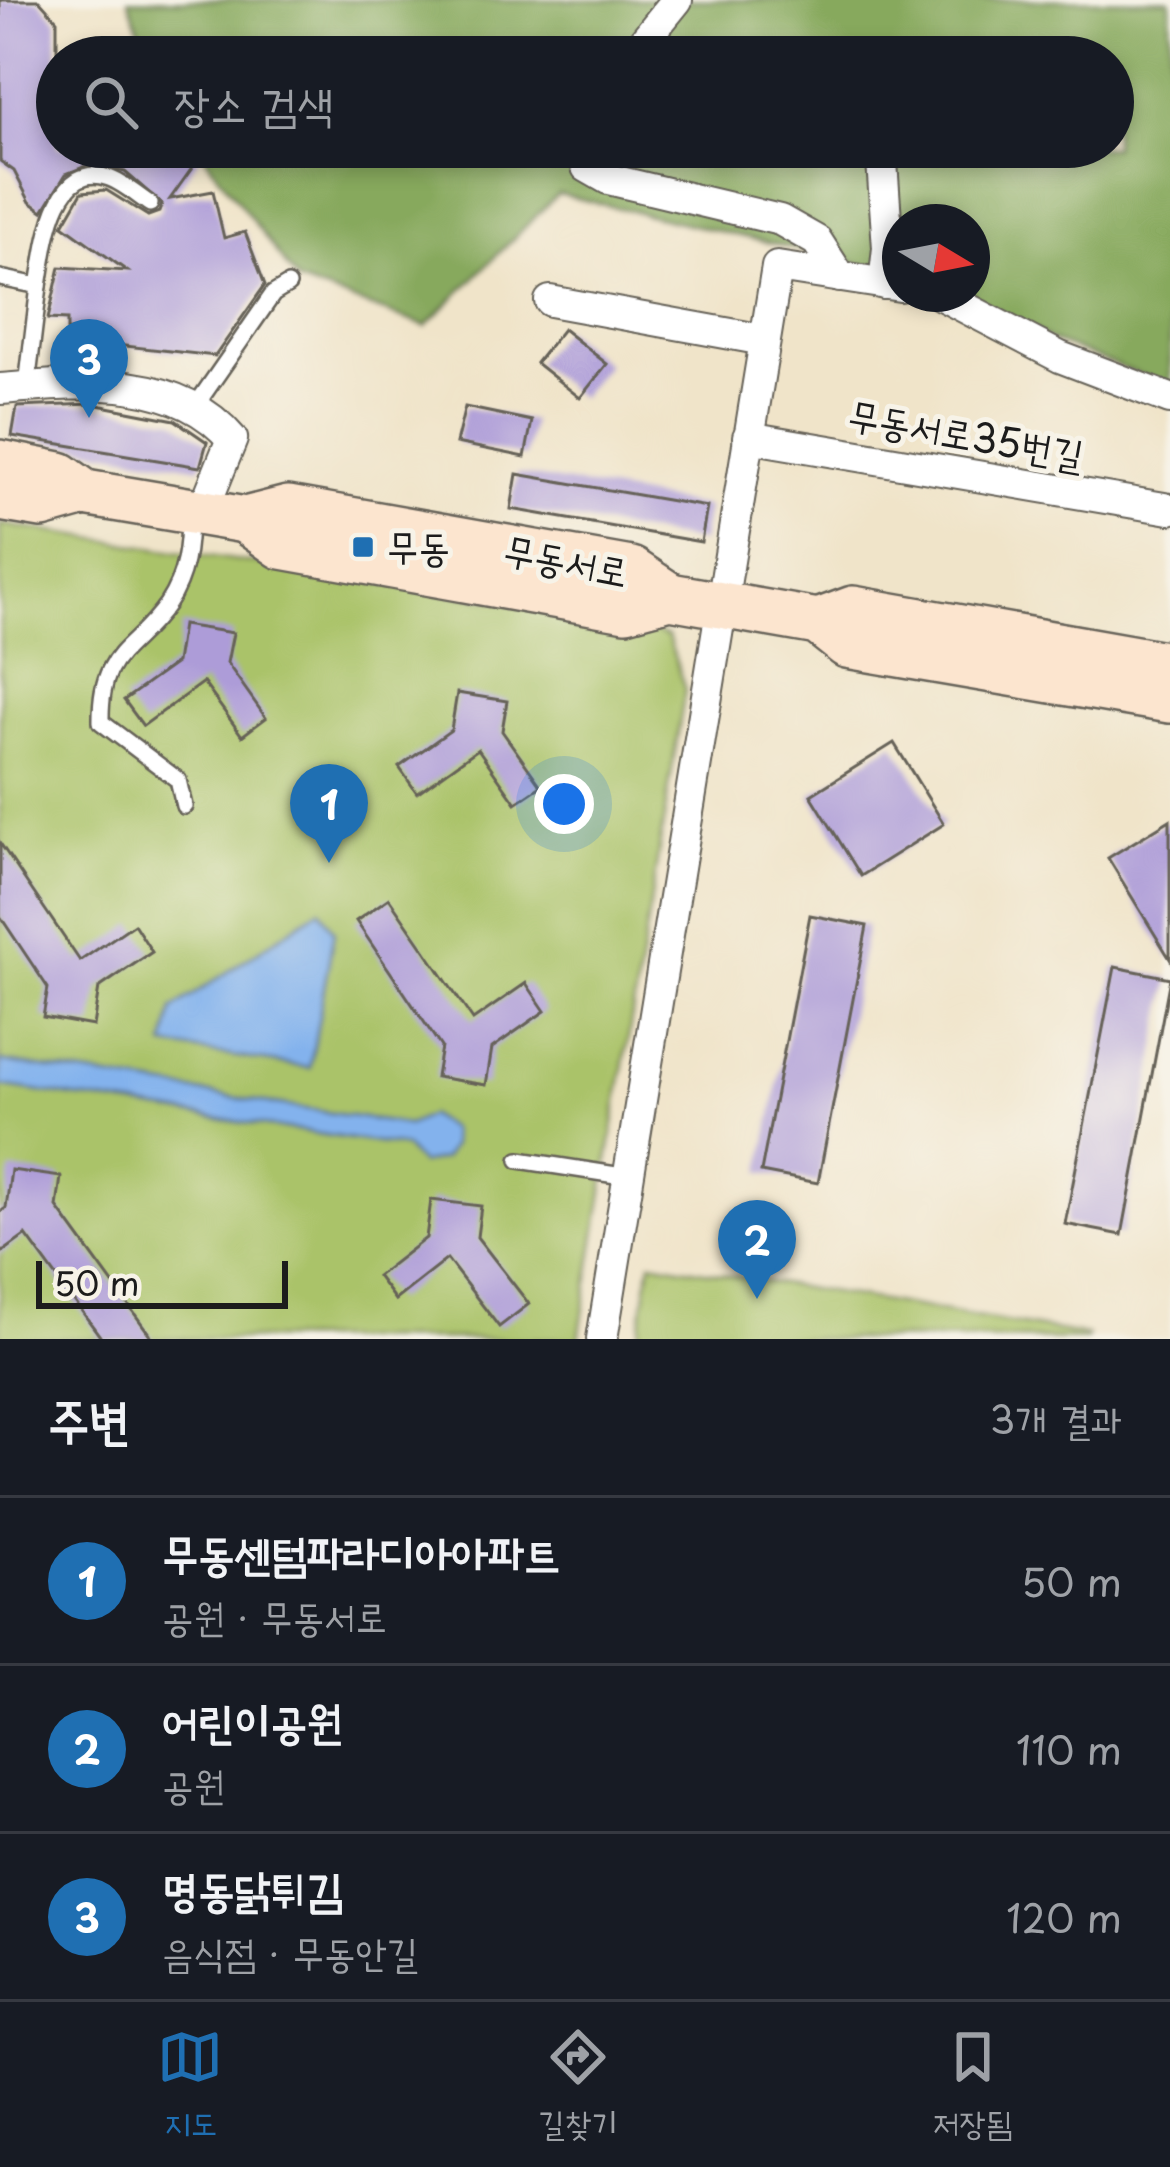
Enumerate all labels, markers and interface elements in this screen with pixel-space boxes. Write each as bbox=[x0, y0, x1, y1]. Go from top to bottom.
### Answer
search box bbox=[36, 36, 1134, 168]
text: 장소 검색 bbox=[174, 68, 333, 136]
icon: search bbox=[78, 69, 144, 135]
north arrow bbox=[882, 204, 990, 312]
pin: 3 bbox=[50, 319, 128, 418]
street label: 무동서로35번길 bbox=[844, 383, 1089, 482]
place label: 무동 bbox=[387, 515, 450, 574]
street label: 무동서로 bbox=[499, 518, 634, 599]
marker: 무동 bbox=[350, 534, 376, 560]
pin: 1 bbox=[290, 764, 368, 863]
your location bbox=[534, 774, 594, 834]
pin: 2 bbox=[718, 1200, 796, 1299]
scale bar bbox=[36, 1255, 288, 1308]
text: 50 m bbox=[54, 1257, 140, 1307]
text: 주변 bbox=[48, 1379, 130, 1456]
text: 3개 결과 bbox=[989, 1388, 1122, 1447]
text: 무동센텀파라디아아파트 bbox=[162, 1517, 560, 1585]
text: 1 bbox=[78, 1551, 96, 1610]
text: 50 m bbox=[1021, 1551, 1122, 1610]
text: 공원 · 무동서로 bbox=[162, 1585, 387, 1644]
text: 어린이공원 bbox=[162, 1685, 343, 1753]
text: 2 bbox=[73, 1719, 101, 1778]
text: 110 m bbox=[1016, 1719, 1122, 1778]
text: 공원 bbox=[162, 1753, 225, 1812]
text: 명동닭튀김 bbox=[162, 1853, 343, 1921]
text: 3 bbox=[74, 1887, 100, 1946]
text: 120 m bbox=[1006, 1887, 1122, 1946]
text: 음식점 · 무동안길 bbox=[162, 1921, 418, 1980]
tab: 지도 bbox=[157, 2024, 223, 2146]
tab: 길찾기 bbox=[538, 2024, 618, 2146]
tab: 저장됨 bbox=[933, 2024, 1013, 2146]

